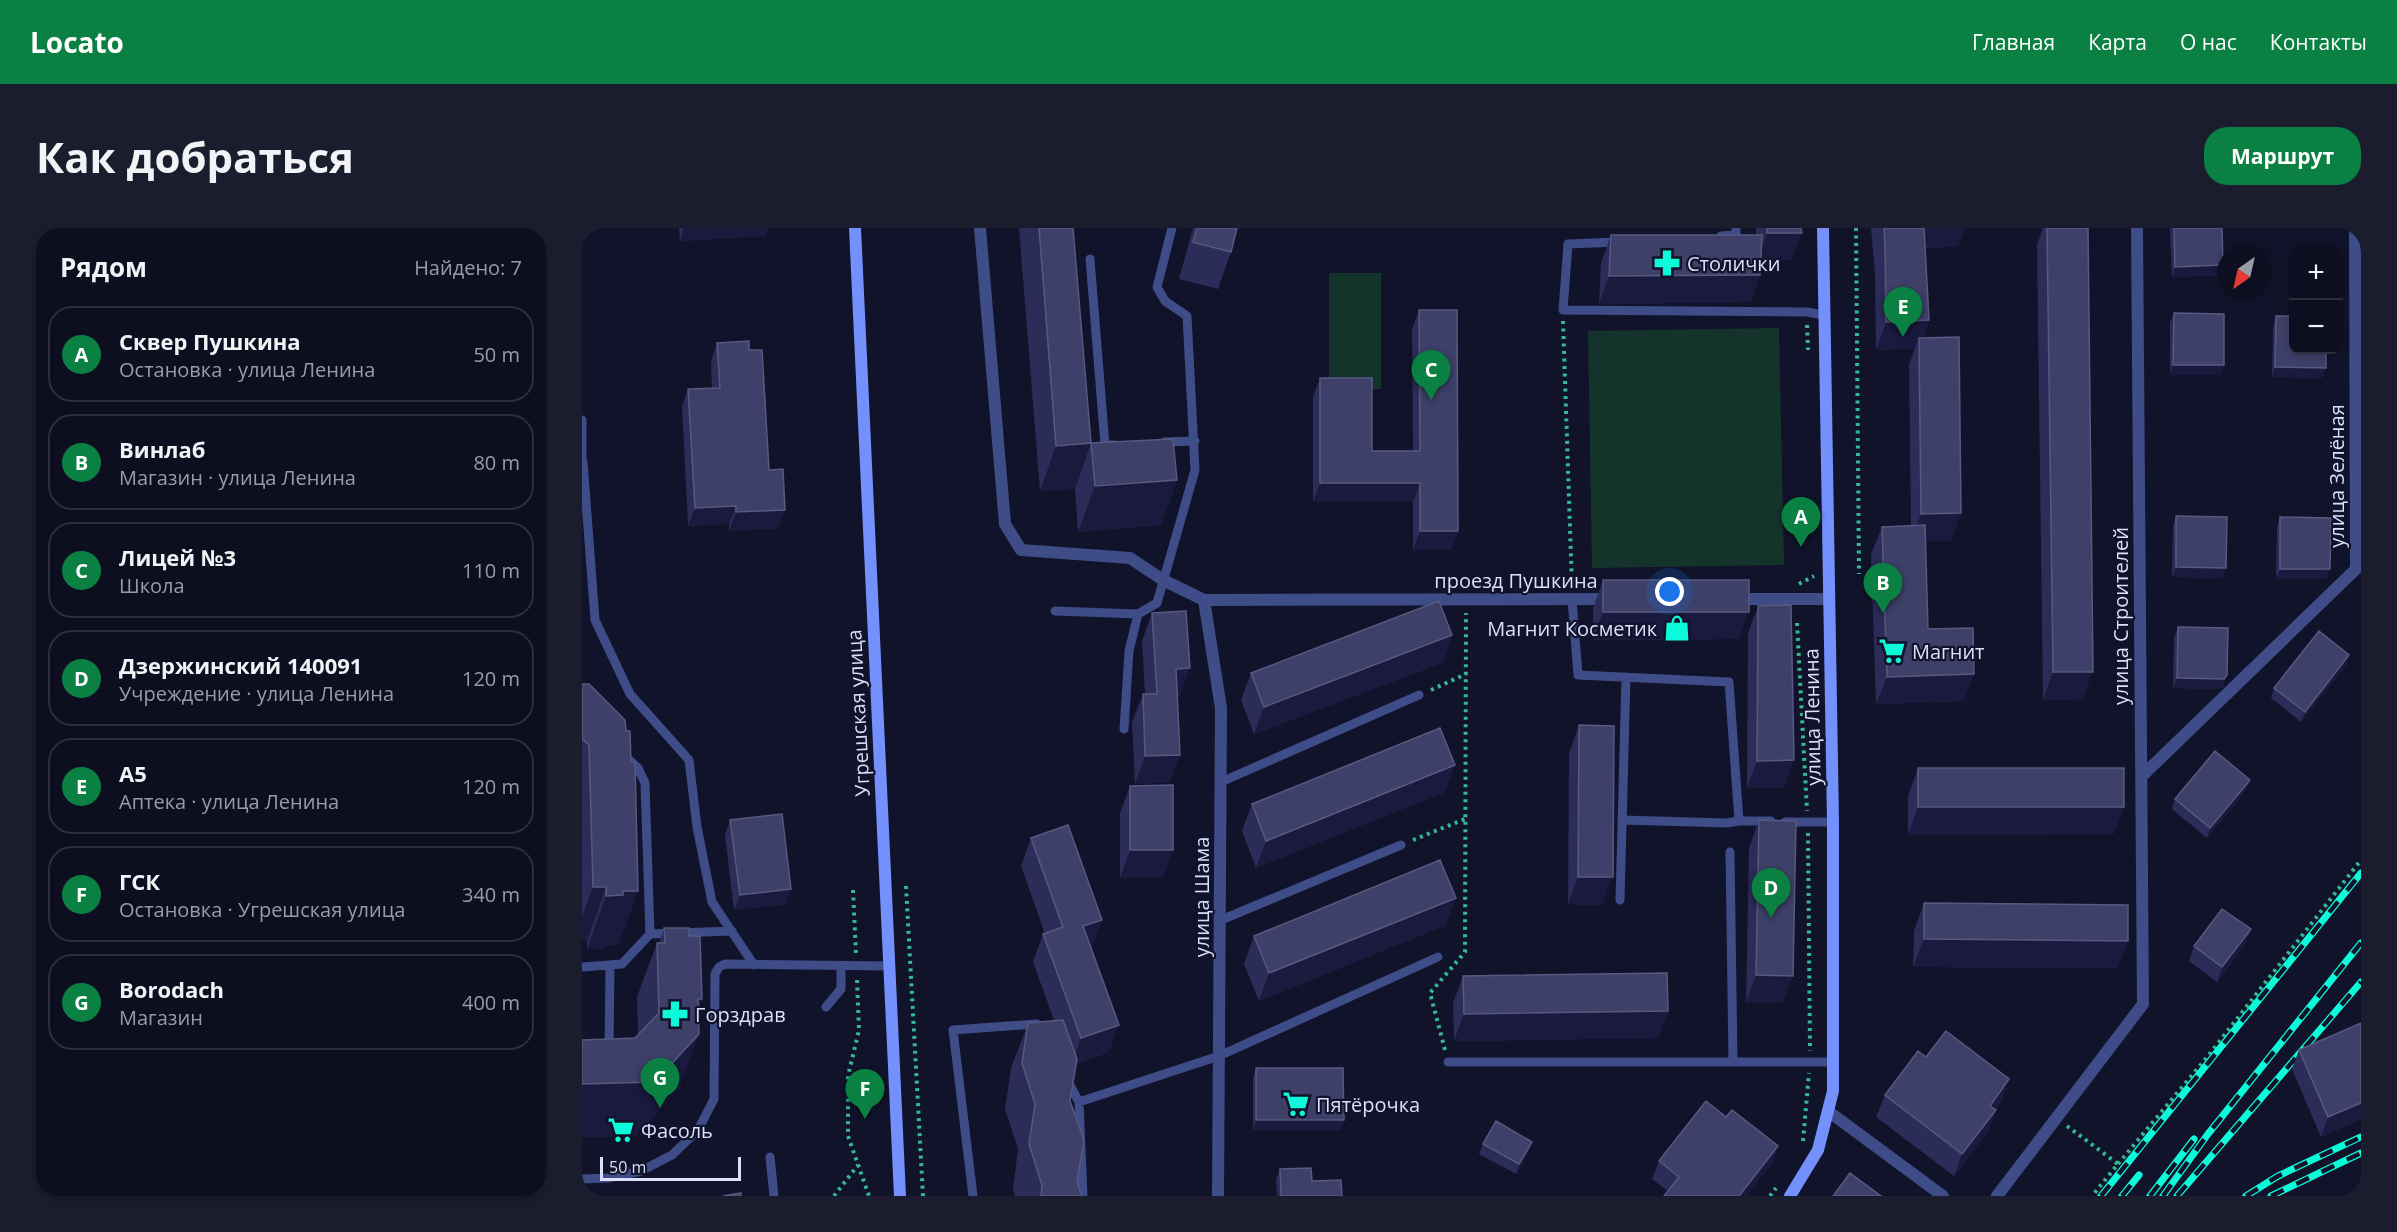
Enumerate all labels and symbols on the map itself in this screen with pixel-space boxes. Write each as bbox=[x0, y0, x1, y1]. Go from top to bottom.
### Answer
north arrow bbox=[2217, 246, 2271, 300]
pharmacy icon: Столички bbox=[1652, 248, 1682, 278]
place label: Столички bbox=[1687, 250, 1780, 277]
pin: E bbox=[1884, 288, 1922, 337]
pin: C bbox=[1412, 350, 1450, 400]
street label: улица Зелёная bbox=[2323, 404, 2350, 548]
pin: A bbox=[1782, 498, 1820, 547]
street label: улица Строителей bbox=[2107, 527, 2134, 705]
pin: B bbox=[1864, 564, 1902, 613]
street label: проезд Пушкина bbox=[1434, 567, 1598, 594]
your location bbox=[1655, 577, 1684, 606]
shop icon: Магнит Косметик bbox=[1662, 613, 1692, 643]
place label: Магнит Косметик bbox=[1487, 615, 1658, 642]
street label: Угрешская улица bbox=[840, 629, 876, 797]
supermarket icon: Магнит bbox=[1877, 636, 1907, 666]
place label: Магнит bbox=[1912, 638, 1985, 665]
street label: улица Ленина bbox=[1797, 648, 1827, 786]
street label: улица Шама bbox=[1188, 837, 1215, 957]
pin: D bbox=[1752, 868, 1790, 918]
pharmacy icon: Горздрав bbox=[660, 999, 690, 1029]
place label: Горздрав bbox=[695, 1001, 786, 1028]
pin: G bbox=[640, 1058, 680, 1108]
pin: F bbox=[846, 1070, 884, 1119]
supermarket icon: Пятёрочка bbox=[1281, 1089, 1311, 1119]
place label: Пятёрочка bbox=[1316, 1091, 1420, 1118]
supermarket icon: Фасоль bbox=[606, 1115, 636, 1145]
place label: Фасоль bbox=[641, 1117, 713, 1144]
scale bar bbox=[600, 1154, 741, 1182]

